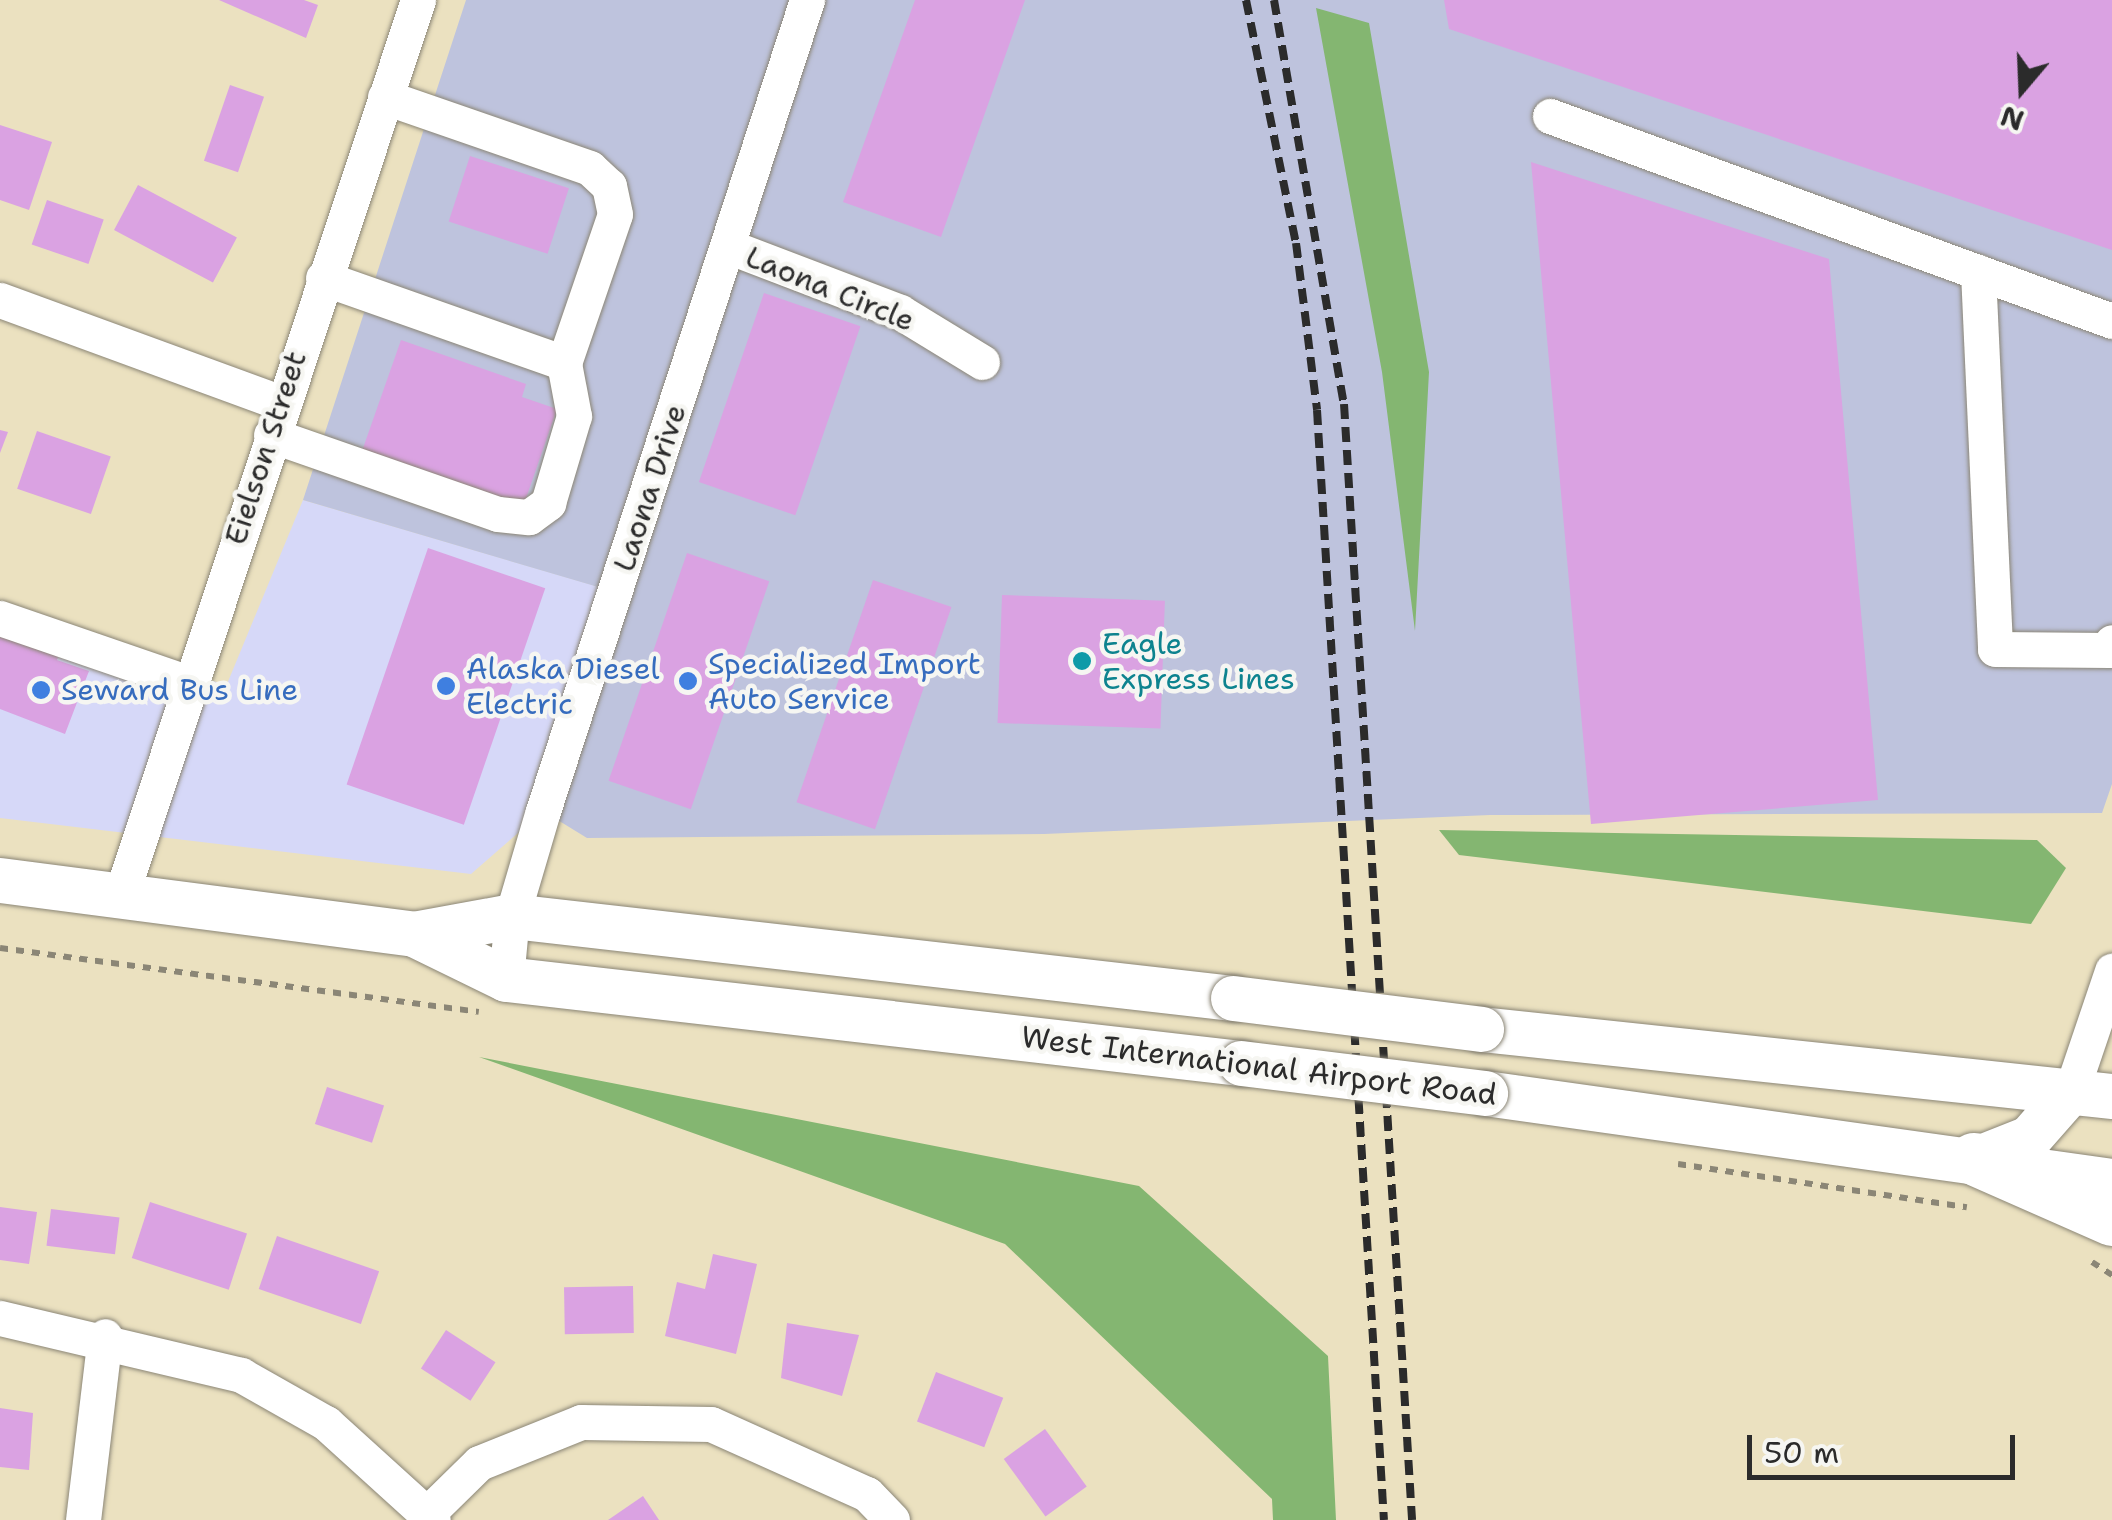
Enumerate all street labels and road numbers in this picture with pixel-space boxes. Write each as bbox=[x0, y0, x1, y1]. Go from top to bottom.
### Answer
street label: Laona Circle bbox=[740, 239, 920, 339]
street label: Eielson Street bbox=[218, 347, 314, 549]
street label: Laona Drive bbox=[606, 400, 694, 576]
street label: West International Airport Road bbox=[1019, 1019, 1499, 1113]

